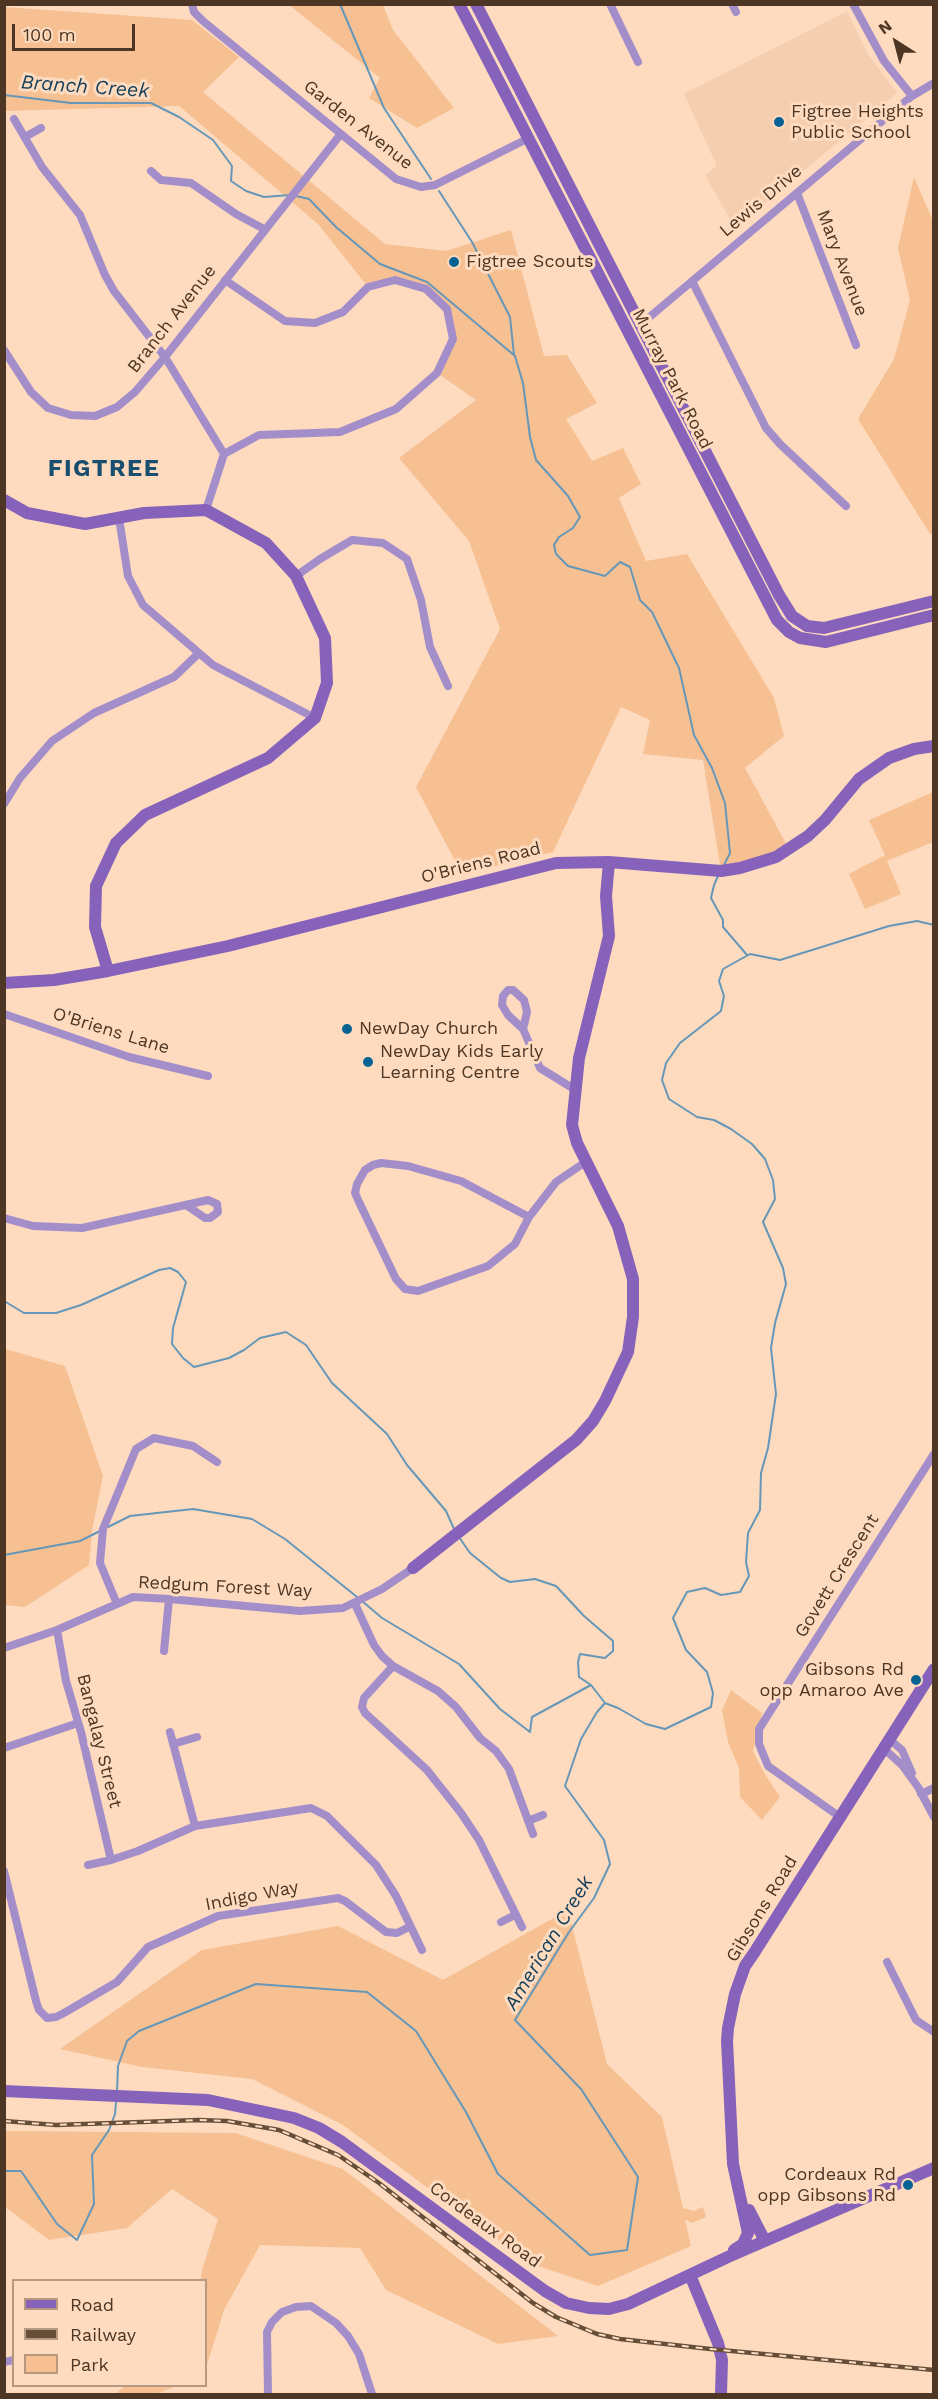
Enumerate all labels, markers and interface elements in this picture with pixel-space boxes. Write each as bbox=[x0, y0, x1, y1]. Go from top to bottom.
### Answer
scale bar bbox=[15, 12, 138, 50]
north arrow bbox=[866, 12, 926, 72]
text: N bbox=[875, 16, 896, 38]
text: 100 m bbox=[23, 24, 76, 45]
water label: Branch Creek bbox=[20, 71, 150, 103]
street label: Garden Avenue bbox=[299, 76, 417, 174]
place label: Figtree Heights Public School bbox=[791, 101, 924, 144]
marker: Figtree Heights Public School bbox=[772, 115, 786, 129]
street label: Lewis Drive bbox=[715, 160, 807, 242]
street label: Mary Avenue bbox=[812, 207, 872, 319]
place label: Figtree Scouts bbox=[466, 251, 593, 273]
marker: Figtree Scouts bbox=[447, 255, 461, 269]
street label: Branch Avenue bbox=[123, 261, 221, 377]
street label: Murray Park Road bbox=[627, 305, 717, 453]
district label: FIGTREE bbox=[48, 455, 160, 483]
street label: O'Briens Road bbox=[419, 838, 543, 888]
street label: O'Briens Lane bbox=[50, 1003, 172, 1059]
place label: NewDay Church bbox=[359, 1018, 498, 1040]
marker: NewDay Church bbox=[340, 1022, 354, 1036]
place label: NewDay Kids Early Learning Centre bbox=[380, 1041, 543, 1084]
marker: NewDay Kids Early Learning Centre bbox=[361, 1055, 375, 1069]
street label: Govett Crescent bbox=[790, 1510, 884, 1642]
street label: Redgum Forest Way bbox=[137, 1572, 313, 1602]
place label: Gibsons Rd opp Amaroo Ave bbox=[759, 1659, 904, 1702]
street label: Bangalay Street bbox=[72, 1672, 126, 1810]
marker: Gibsons Rd opp Amaroo Ave bbox=[909, 1673, 923, 1687]
street label: Gibsons Road bbox=[722, 1852, 802, 1966]
water label: American Creek bbox=[500, 1872, 598, 2014]
street label: Indigo Way bbox=[204, 1876, 300, 1916]
place label: Cordeaux Rd opp Gibsons Rd bbox=[757, 2164, 896, 2206]
street label: Cordeaux Road bbox=[425, 2177, 545, 2273]
marker: Cordeaux Rd opp Gibsons Rd bbox=[901, 2178, 915, 2192]
legend bbox=[12, 2279, 207, 2387]
text: Road bbox=[70, 2294, 114, 2315]
text: Railway bbox=[70, 2324, 136, 2345]
text: Park bbox=[70, 2354, 109, 2375]

